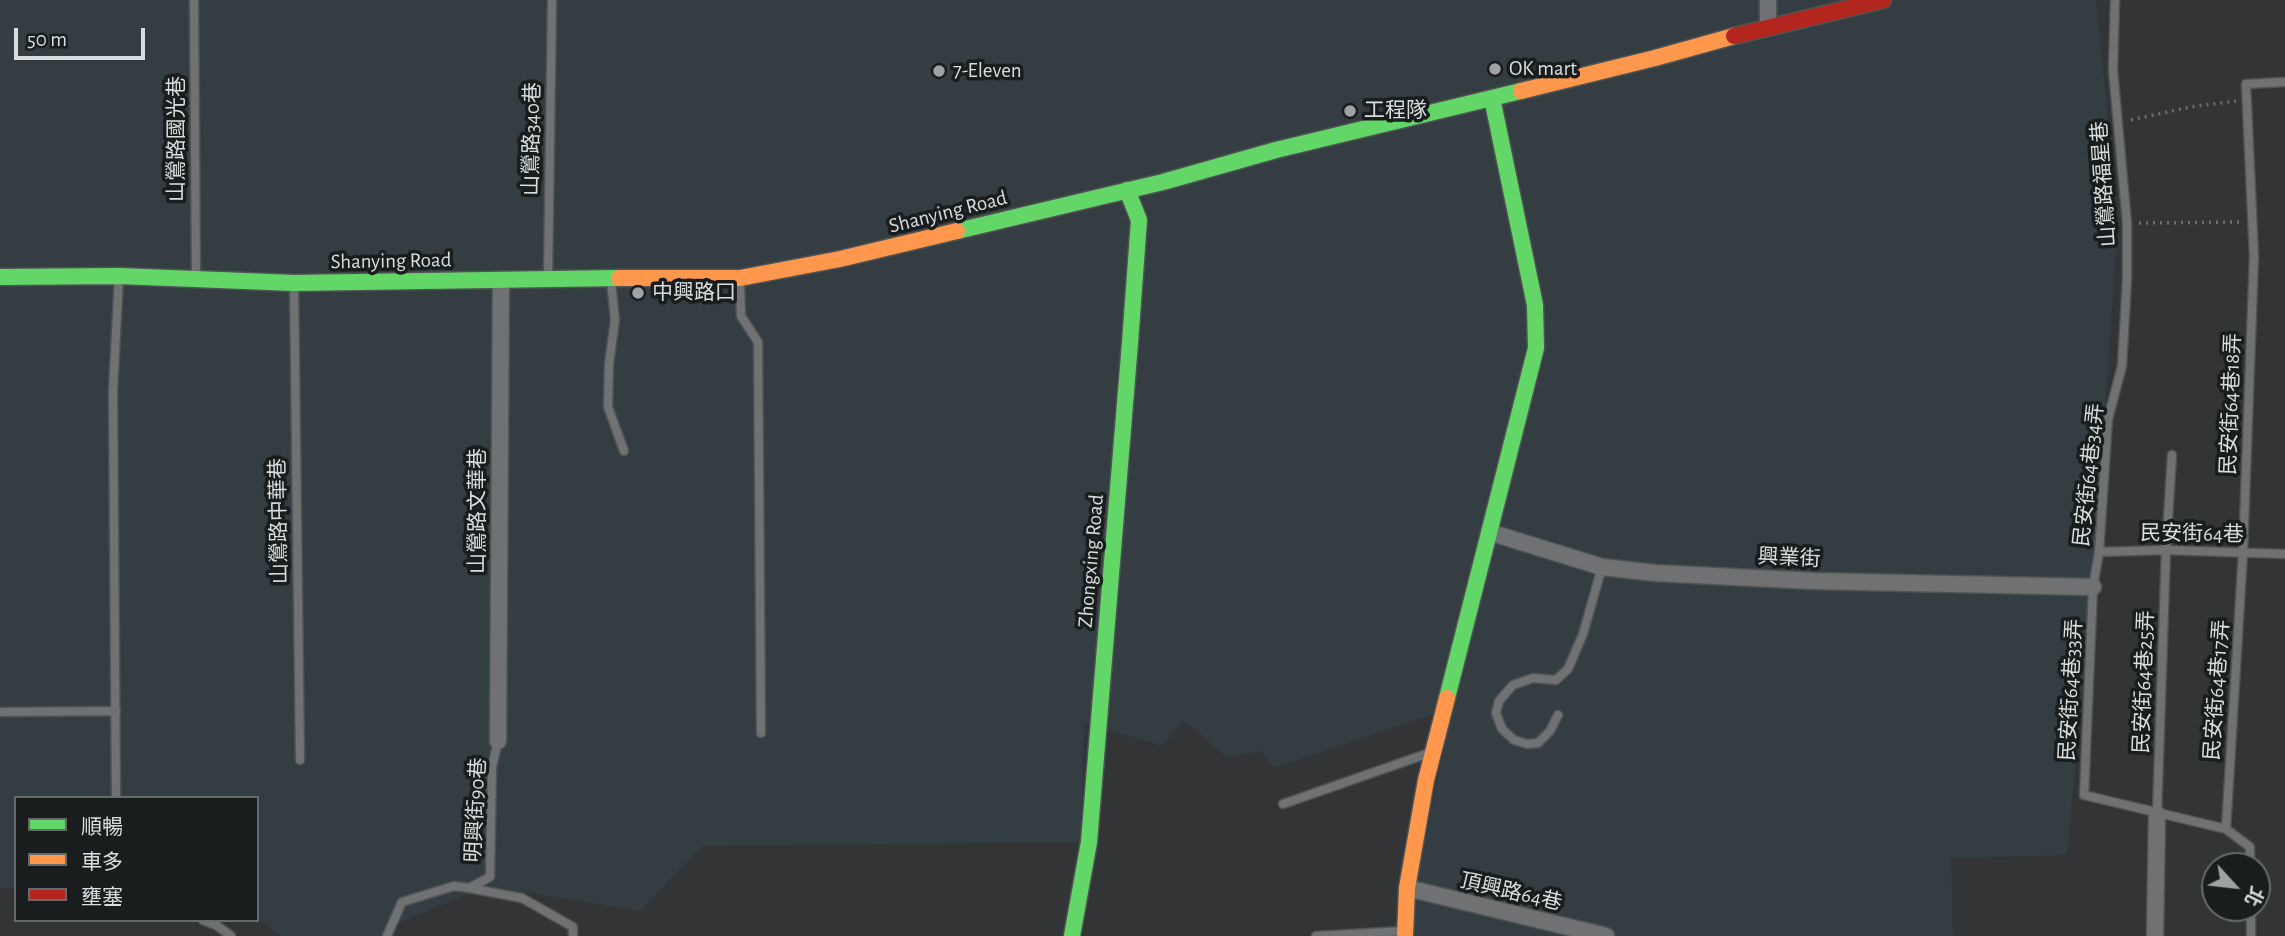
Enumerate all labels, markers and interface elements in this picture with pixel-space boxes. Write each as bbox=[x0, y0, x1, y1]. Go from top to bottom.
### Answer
scale bar bbox=[18, 14, 149, 58]
text: 50 m bbox=[27, 29, 67, 50]
place label: OK mart bbox=[1509, 56, 1577, 82]
place label: 7-Eleven bbox=[953, 58, 1022, 84]
marker: OK mart bbox=[1487, 61, 1503, 77]
marker: 7-Eleven bbox=[931, 63, 947, 79]
street label: 山鶯路國光巷 bbox=[164, 76, 190, 202]
street label: 山鶯路340巷 bbox=[518, 82, 546, 196]
place label: 工程隊 bbox=[1364, 98, 1427, 124]
marker: 工程隊 bbox=[1342, 103, 1358, 119]
street label: 山鶯路福星巷 bbox=[2087, 120, 2121, 248]
street label: Shanying Road bbox=[886, 185, 1010, 239]
street label: Shanying Road bbox=[330, 247, 452, 275]
place label: 中興路口 bbox=[652, 280, 736, 306]
marker: 中興路口 bbox=[630, 285, 646, 301]
street label: 民安街64巷18弄 bbox=[2216, 333, 2246, 475]
street label: 民安街64巷34弄 bbox=[2069, 402, 2109, 548]
street label: 山鶯路文華巷 bbox=[465, 448, 491, 574]
street label: 山鶯路中華巷 bbox=[265, 458, 293, 584]
street label: Zhongxing Road bbox=[1073, 493, 1109, 629]
street label: 民安街64巷 bbox=[2140, 520, 2244, 548]
street label: 興業街 bbox=[1757, 544, 1821, 572]
street label: 民安街64巷25弄 bbox=[2129, 610, 2159, 754]
street label: 民安街64巷33弄 bbox=[2055, 618, 2087, 762]
street label: 民安街64巷17弄 bbox=[2200, 619, 2234, 761]
street label: 明興街90巷 bbox=[461, 757, 491, 863]
legend bbox=[14, 796, 259, 922]
text: 順暢 bbox=[81, 817, 123, 838]
text: 車多 bbox=[81, 852, 123, 873]
north arrow bbox=[2201, 852, 2271, 922]
street label: 頂興路64巷 bbox=[1458, 868, 1564, 916]
text: 北 bbox=[2241, 883, 2266, 909]
text: 壅塞 bbox=[81, 887, 123, 908]

